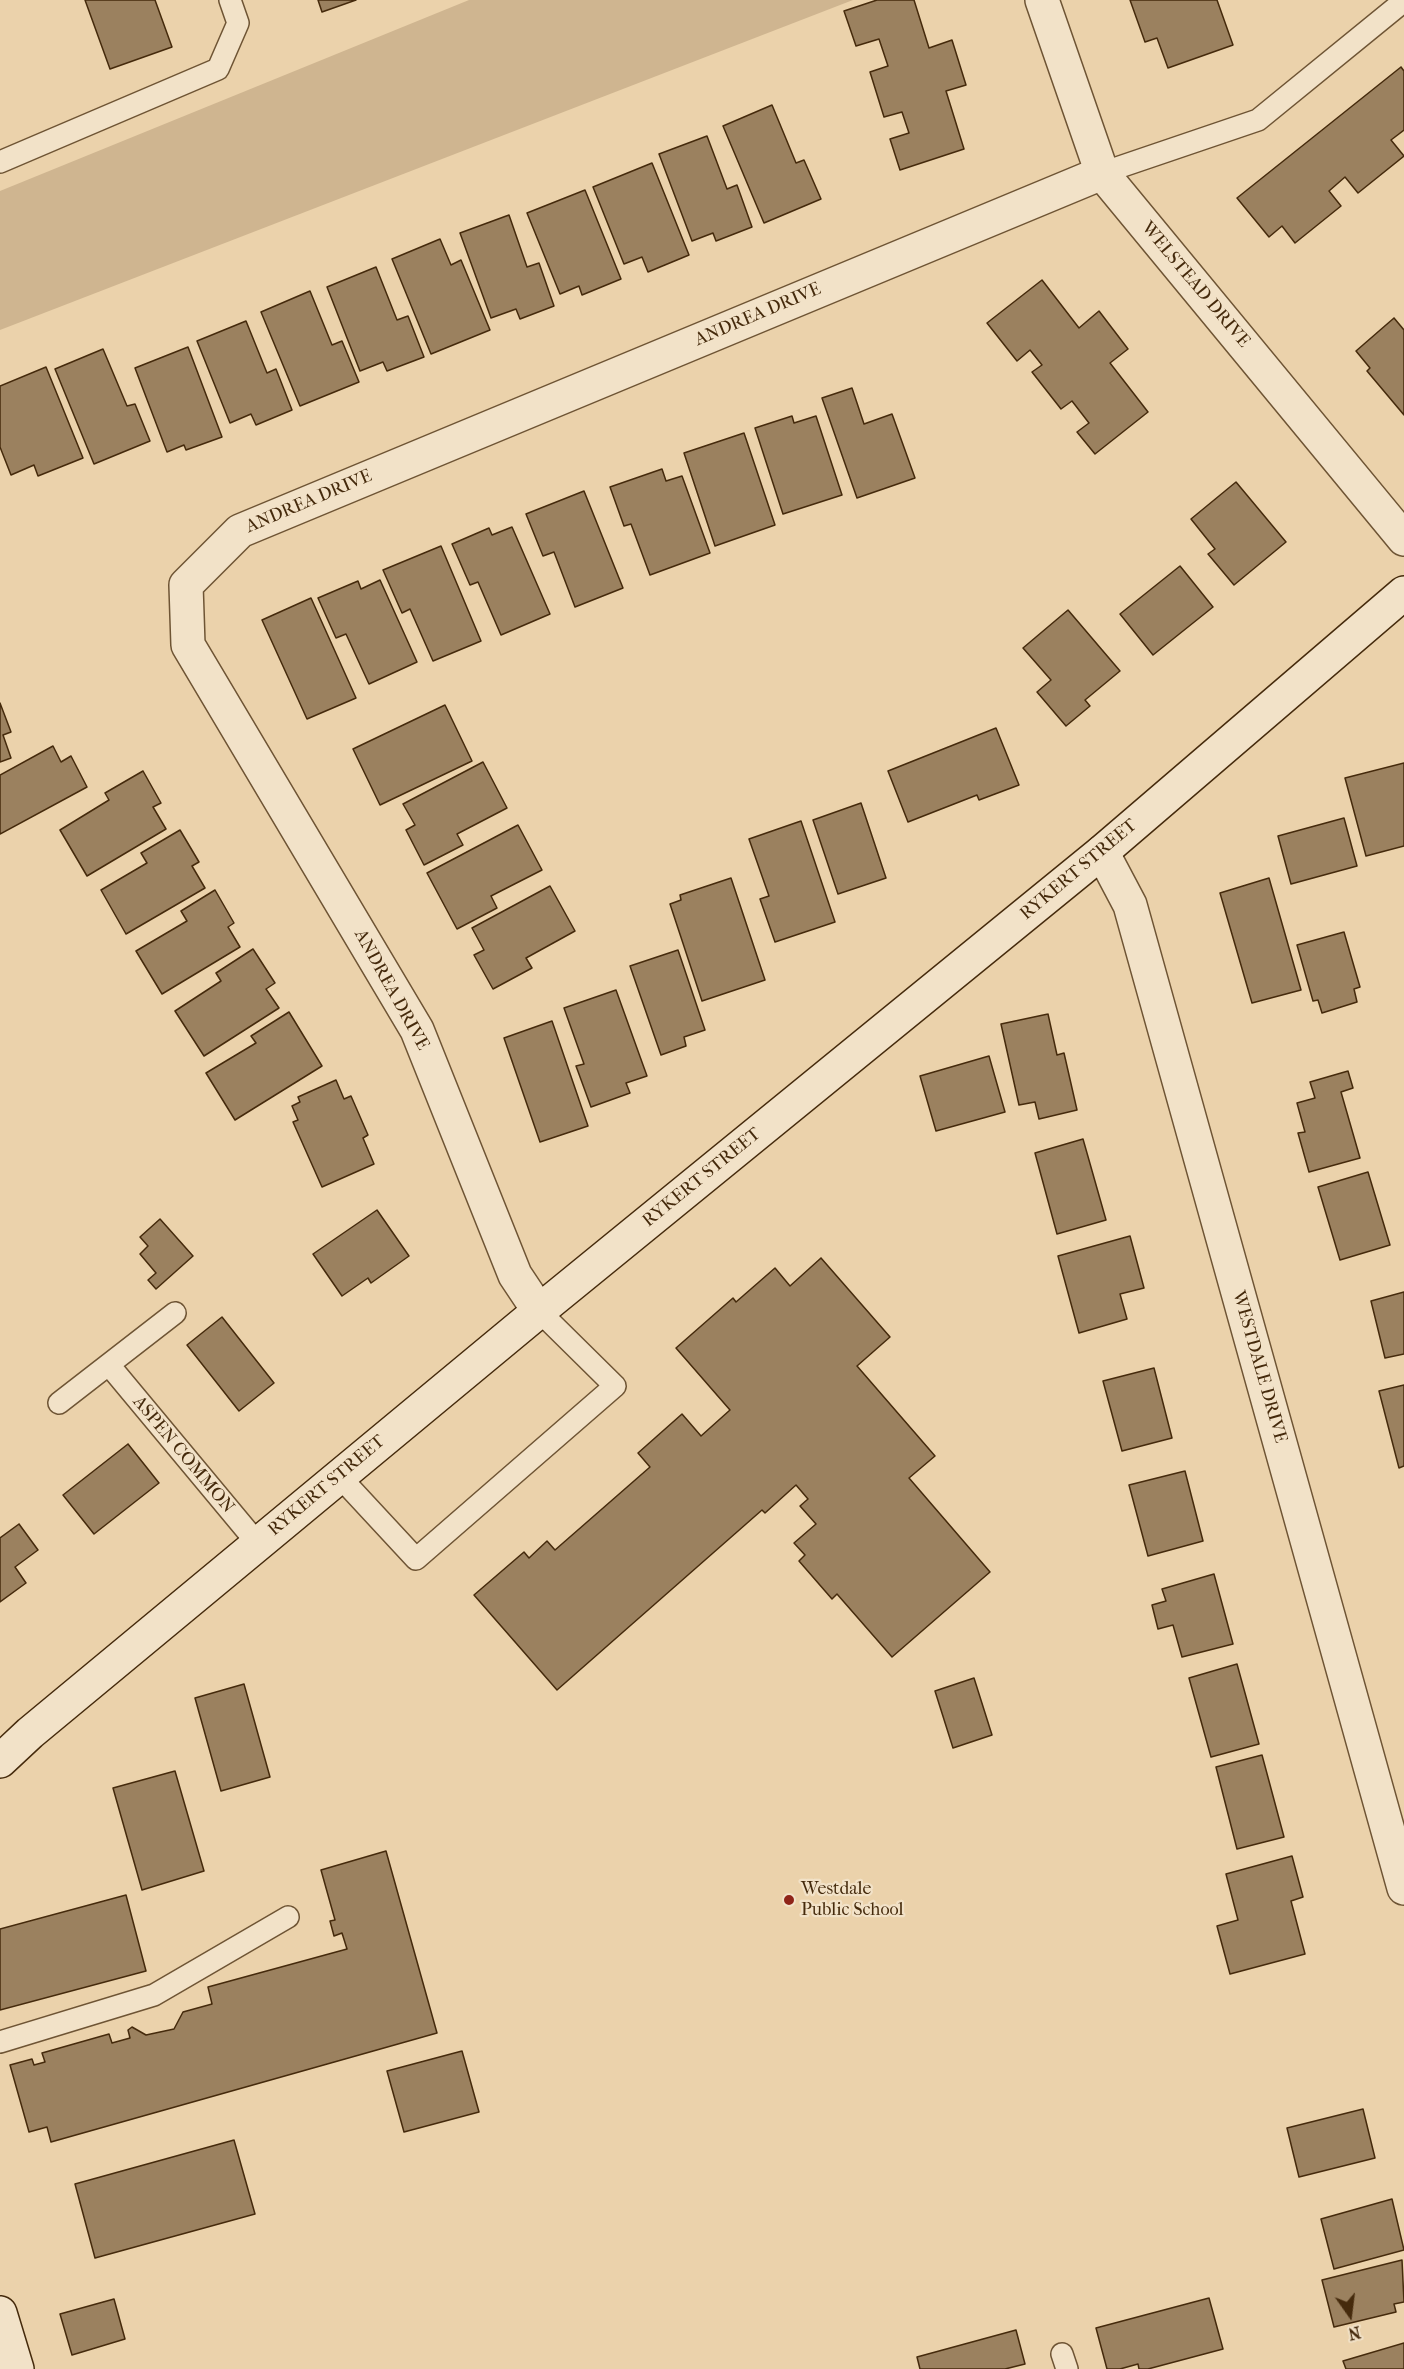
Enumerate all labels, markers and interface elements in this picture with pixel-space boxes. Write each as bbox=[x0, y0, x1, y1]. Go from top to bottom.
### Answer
street label: WELSTEAD DRIVE bbox=[1136, 218, 1254, 352]
street label: ANDREA DRIVE bbox=[692, 279, 824, 351]
street label: ANDREA DRIVE bbox=[243, 466, 375, 538]
street label: RYKERT STREET bbox=[1016, 815, 1142, 925]
street label: ANDREA DRIVE bbox=[349, 926, 433, 1054]
street label: RYKERT STREET bbox=[639, 1124, 765, 1232]
street label: WESTDALE DRIVE bbox=[1227, 1289, 1291, 1445]
street label: ASPEN COMMON bbox=[128, 1392, 238, 1518]
street label: RYKERT STREET bbox=[264, 1431, 390, 1541]
place label: Westdale Public School bbox=[801, 1879, 903, 1922]
marker: Westdale Public School bbox=[782, 1893, 796, 1907]
north arrow bbox=[1320, 2285, 1380, 2345]
text: N bbox=[1346, 2322, 1363, 2344]

